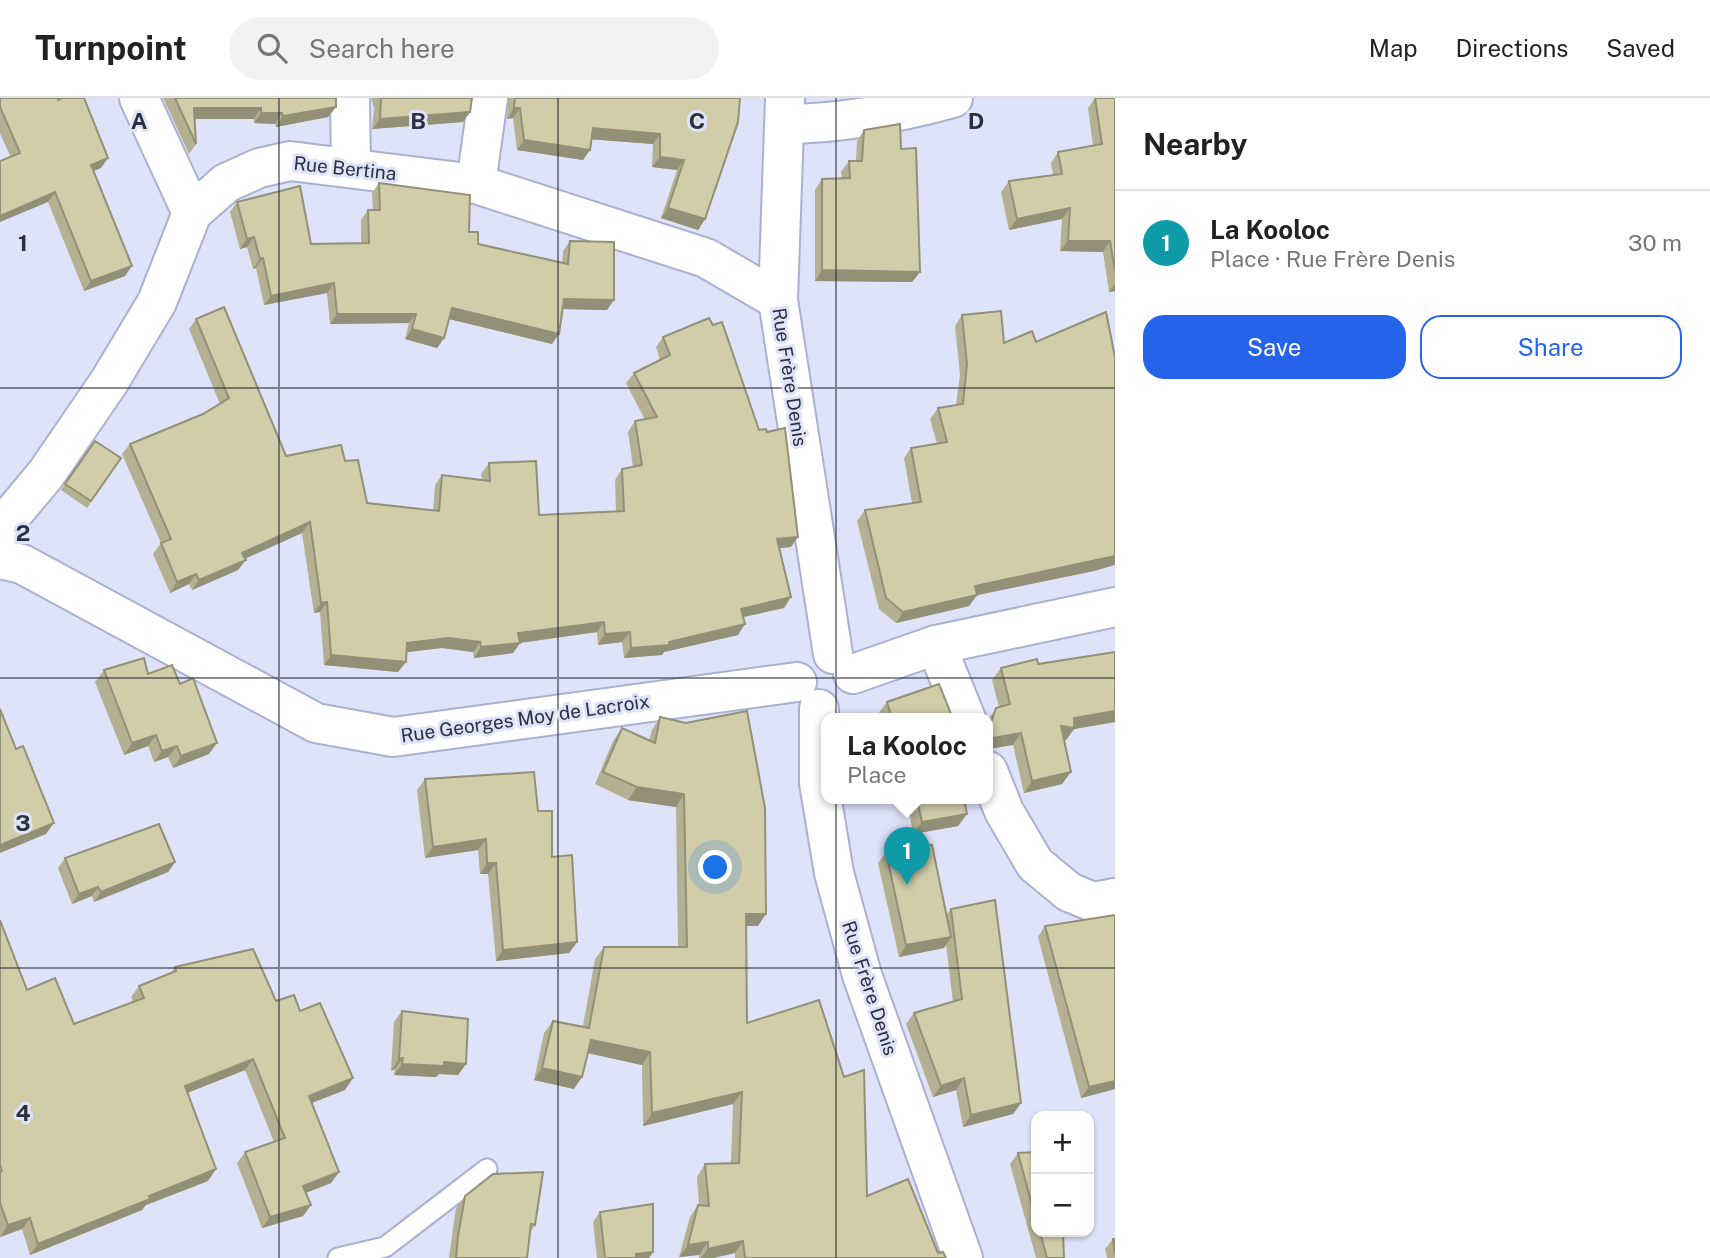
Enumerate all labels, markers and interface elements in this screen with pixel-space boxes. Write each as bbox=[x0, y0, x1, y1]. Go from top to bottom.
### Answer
search box bbox=[229, 17, 719, 80]
text: Turnpoint bbox=[35, 29, 187, 67]
icon: search bbox=[253, 29, 291, 67]
text: Search here bbox=[309, 33, 455, 64]
text: Map bbox=[1369, 34, 1418, 62]
text: Directions bbox=[1456, 34, 1568, 62]
text: Saved bbox=[1606, 34, 1675, 62]
text: A bbox=[131, 107, 148, 134]
text: B bbox=[410, 107, 426, 134]
text: C bbox=[689, 107, 705, 134]
text: D bbox=[968, 107, 984, 134]
text: Nearby bbox=[1143, 126, 1247, 162]
street label: Rue Bertina bbox=[292, 152, 398, 184]
text: La Kooloc bbox=[1210, 214, 1330, 245]
text: 1 bbox=[18, 229, 28, 256]
text: 1 bbox=[1161, 229, 1171, 256]
text: 30 m bbox=[1628, 229, 1682, 256]
text: Place · Rue Frère Denis bbox=[1210, 245, 1455, 272]
street label: Rue Frère Denis bbox=[768, 306, 812, 448]
button: Save bbox=[1143, 315, 1406, 379]
button: Share bbox=[1420, 315, 1682, 379]
text: 2 bbox=[16, 519, 30, 546]
street label: Rue Georges Moy de Lacroix bbox=[399, 690, 651, 746]
popup bbox=[821, 713, 993, 804]
text: La Kooloc bbox=[847, 730, 967, 761]
text: Place bbox=[847, 761, 907, 788]
text: 3 bbox=[15, 809, 31, 836]
pin: 1 bbox=[884, 827, 930, 885]
your location bbox=[698, 850, 732, 884]
street label: Rue Frère Denis bbox=[838, 918, 902, 1058]
text: 4 bbox=[15, 1099, 31, 1126]
map controls bbox=[1031, 1111, 1094, 1237]
button: + bbox=[1031, 1111, 1094, 1174]
button: − bbox=[1031, 1174, 1094, 1237]

